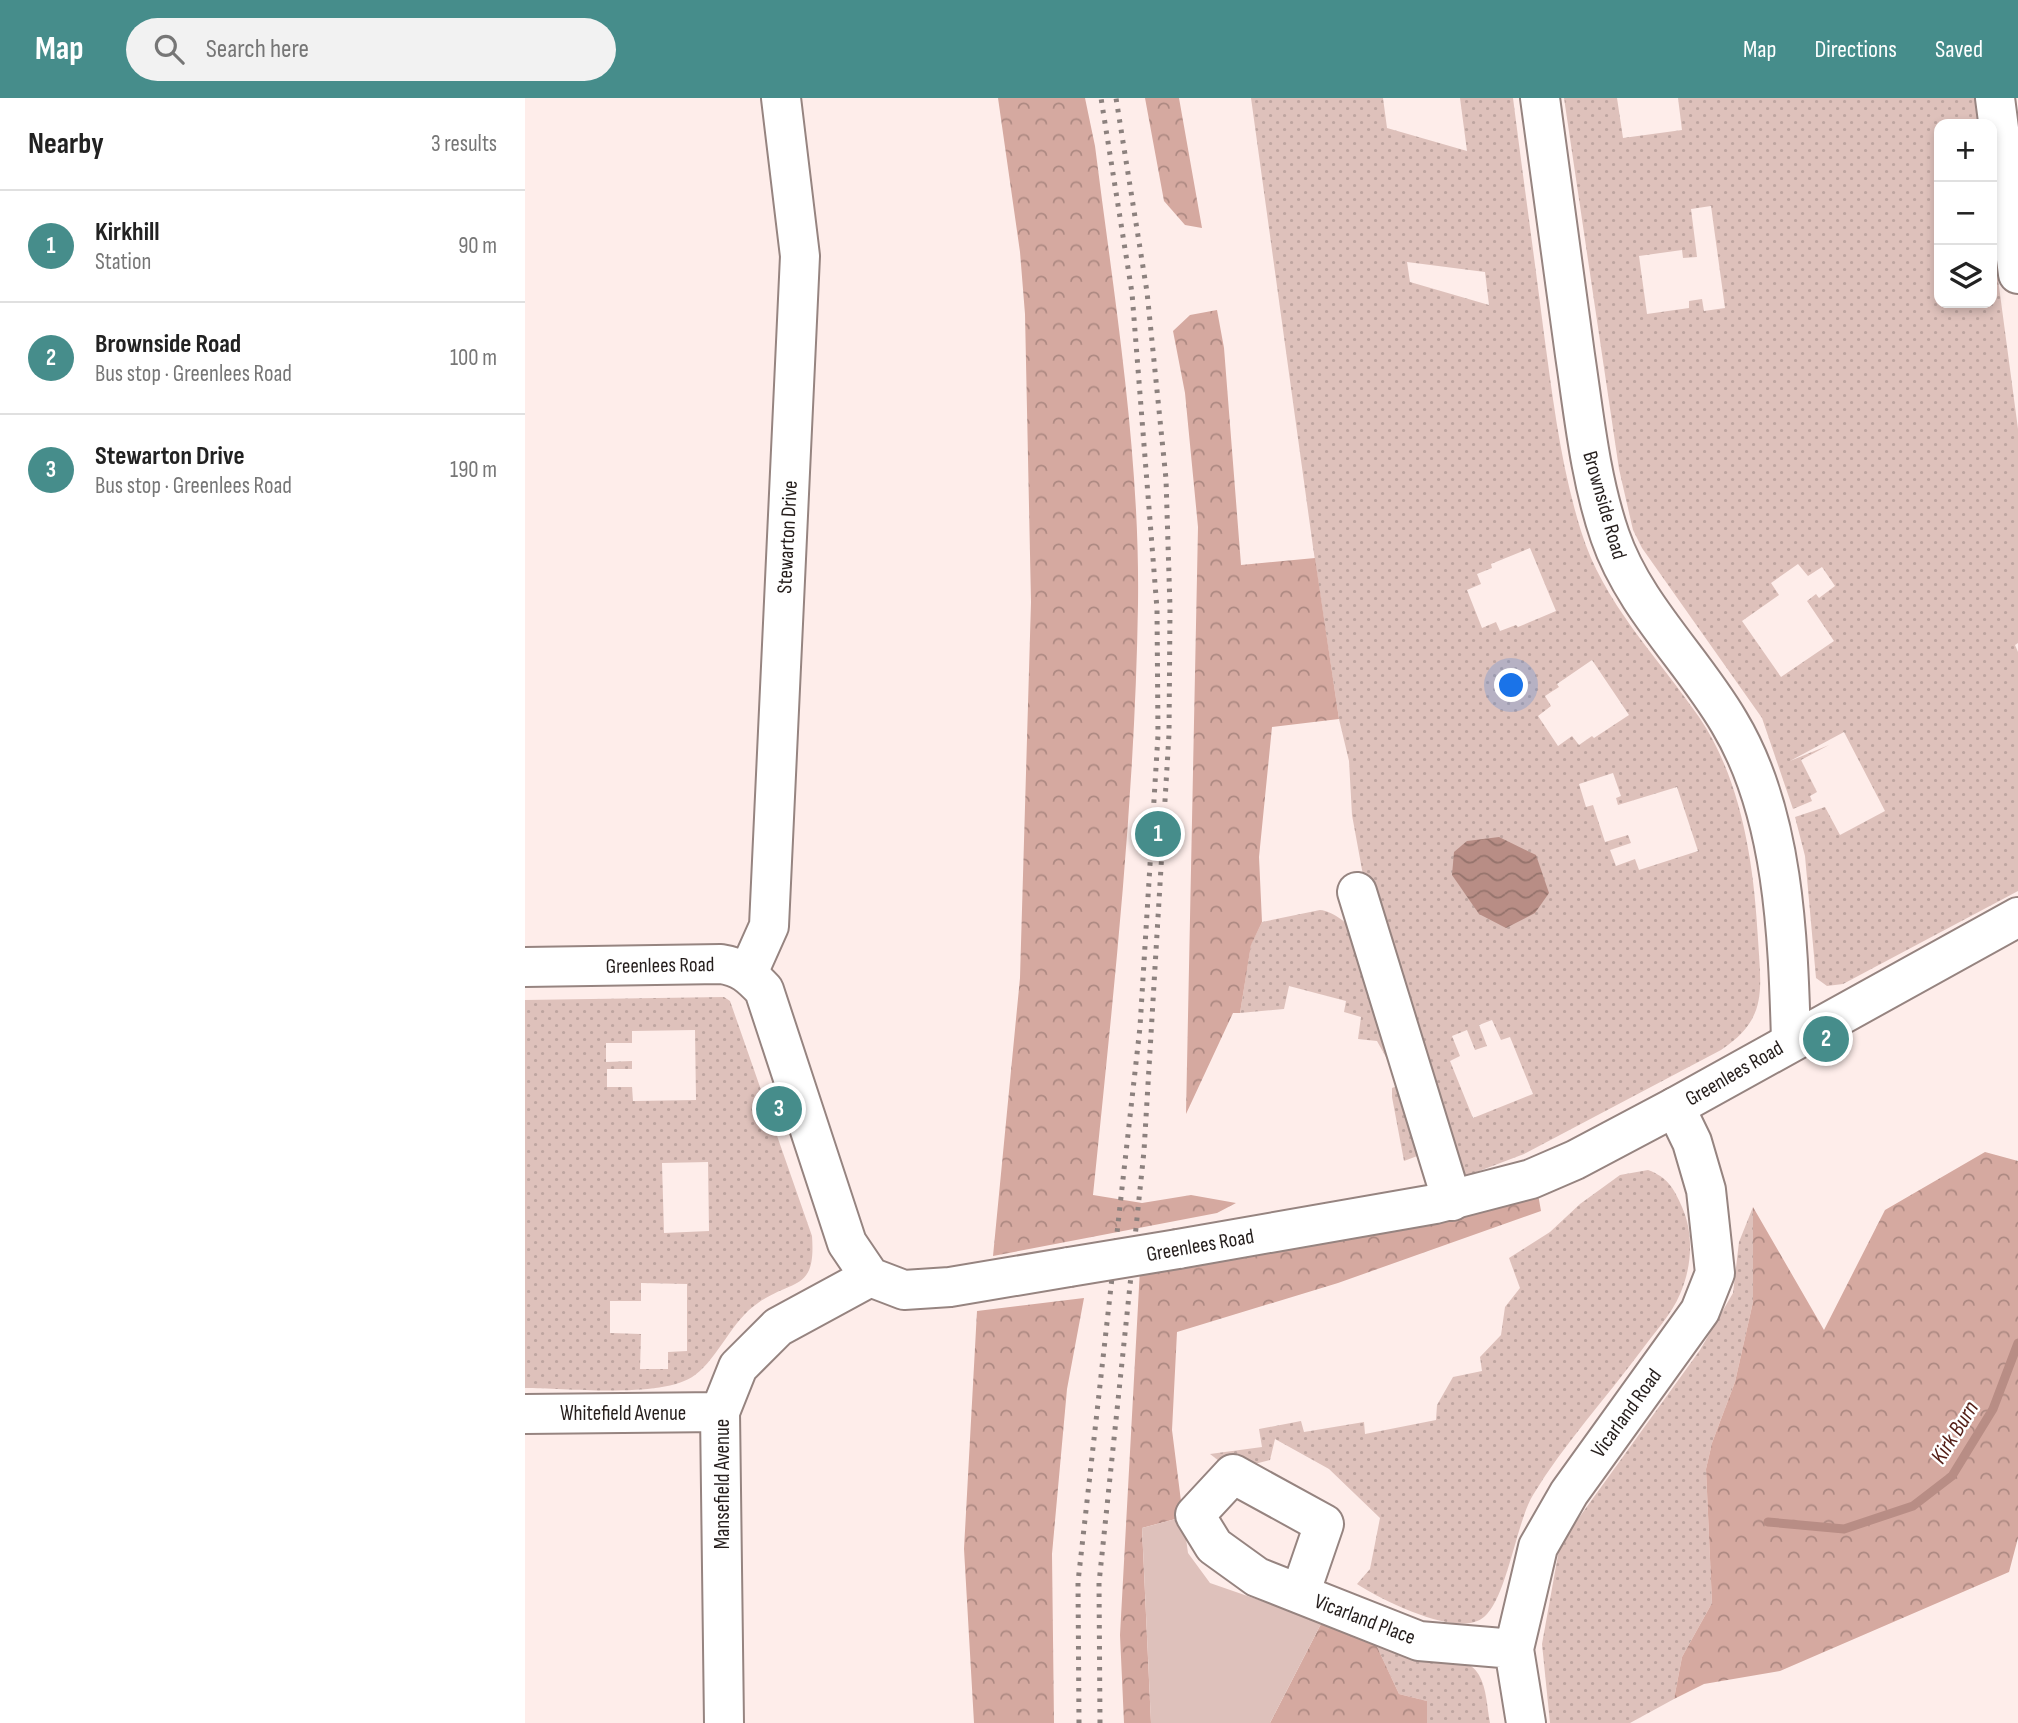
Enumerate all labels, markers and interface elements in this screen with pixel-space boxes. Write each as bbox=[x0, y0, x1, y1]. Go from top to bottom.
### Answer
search box bbox=[126, 18, 616, 81]
text: Map bbox=[35, 29, 84, 69]
icon: search bbox=[150, 30, 188, 68]
text: Search here bbox=[206, 34, 309, 65]
text: Map bbox=[1743, 35, 1776, 64]
text: Directions bbox=[1814, 35, 1897, 64]
text: Saved bbox=[1935, 35, 1983, 64]
map controls bbox=[1934, 119, 1997, 308]
button: + bbox=[1934, 119, 1997, 182]
text: Nearby bbox=[28, 126, 104, 162]
text: 3 results bbox=[431, 130, 497, 158]
button: − bbox=[1934, 182, 1997, 245]
text: Kirkhill bbox=[95, 217, 160, 248]
text: 1 bbox=[46, 232, 56, 260]
text: 90 m bbox=[458, 232, 497, 260]
button: layers bbox=[1934, 245, 1997, 308]
text: Station bbox=[95, 248, 151, 276]
text: Brownside Road bbox=[95, 329, 241, 360]
text: 2 bbox=[46, 344, 56, 372]
text: 100 m bbox=[450, 344, 497, 372]
text: Bus stop · Greenlees Road bbox=[95, 360, 292, 388]
text: Stewarton Drive bbox=[95, 441, 245, 472]
street label: Brownside Road bbox=[1577, 448, 1632, 562]
text: 3 bbox=[46, 456, 56, 484]
text: 190 m bbox=[450, 456, 497, 484]
text: Bus stop · Greenlees Road bbox=[95, 472, 292, 500]
street label: Stewarton Drive bbox=[772, 480, 803, 594]
your location bbox=[1494, 668, 1528, 702]
pin: 1 bbox=[1135, 808, 1181, 860]
street label: Greenlees Road bbox=[605, 952, 715, 979]
pin: 2 bbox=[1803, 1013, 1849, 1065]
street label: Greenlees Road bbox=[1681, 1035, 1788, 1111]
pin: 3 bbox=[756, 1083, 802, 1135]
street label: Greenlees Road bbox=[1144, 1224, 1256, 1267]
street label: Vicarland Road bbox=[1586, 1364, 1667, 1463]
water label: Kirk Burn bbox=[1925, 1396, 1985, 1469]
street label: Whitefield Avenue bbox=[560, 1401, 686, 1426]
street label: Mansefield Avenue bbox=[710, 1419, 735, 1549]
street label: Vicarland Place bbox=[1311, 1589, 1419, 1650]

